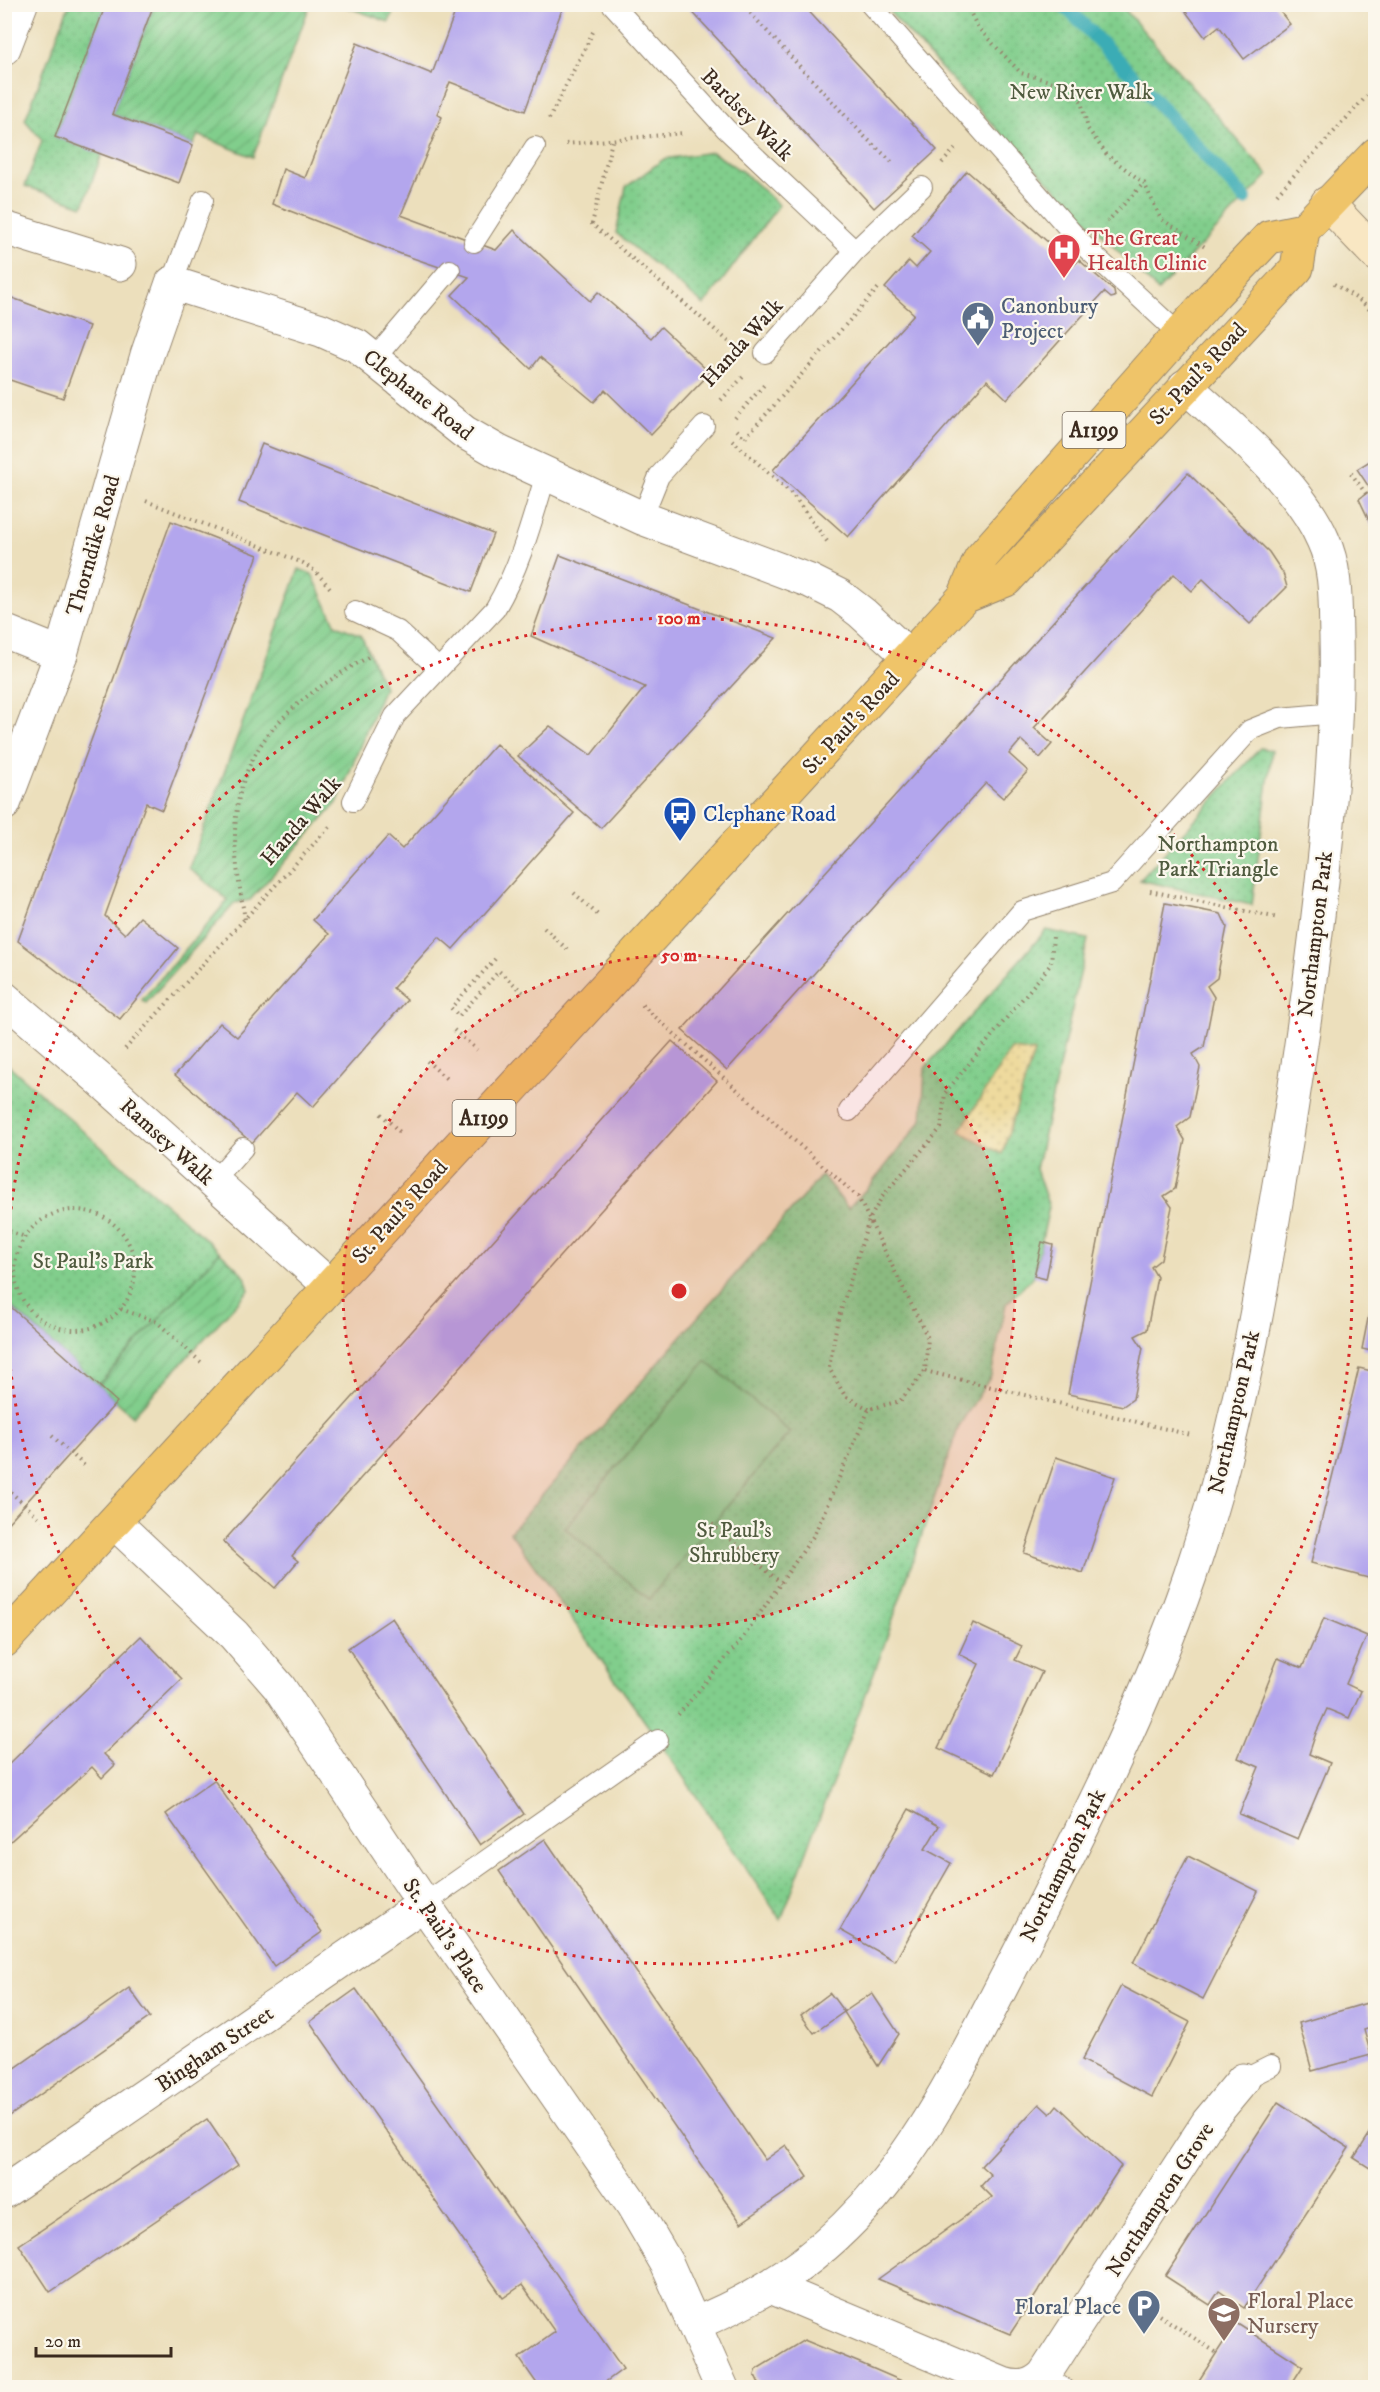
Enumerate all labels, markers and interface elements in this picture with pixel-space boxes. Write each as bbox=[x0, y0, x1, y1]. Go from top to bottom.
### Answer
street label: Bardsey Walk bbox=[695, 63, 799, 167]
park label: New River Walk bbox=[1009, 79, 1153, 106]
place label: The Great Health Clinic bbox=[1087, 225, 1207, 277]
hospital icon: The Great Health Clinic bbox=[1046, 232, 1082, 279]
street label: Handa Walk bbox=[695, 293, 789, 393]
place label: Canonbury Project bbox=[1001, 293, 1099, 345]
public building icon: Canonbury Project bbox=[960, 300, 996, 347]
street label: St. Paul's Road bbox=[1144, 317, 1253, 431]
street label: Clephane Road bbox=[357, 344, 479, 447]
road number: A1199 bbox=[1062, 412, 1126, 448]
street label: Thorndike Road bbox=[60, 472, 126, 619]
text: 100 m bbox=[657, 608, 701, 630]
street label: St. Paul's Road bbox=[797, 666, 906, 780]
street label: Handa Walk bbox=[255, 771, 347, 871]
bus stop icon: Clephane Road bbox=[662, 795, 698, 842]
place label: Clephane Road bbox=[703, 801, 836, 828]
park label: Northampton Park Triangle bbox=[1157, 831, 1279, 883]
street label: Northampton Park bbox=[1292, 850, 1339, 1019]
text: 50 m bbox=[660, 945, 697, 967]
street label: Ramsey Walk bbox=[114, 1093, 220, 1192]
road number: A1199 bbox=[452, 1100, 516, 1136]
street label: St. Paul's Road bbox=[346, 1154, 454, 1270]
park label: St Paul's Park bbox=[32, 1248, 154, 1275]
centre of rings bbox=[669, 1281, 689, 1301]
street label: Northampton Park bbox=[1203, 1328, 1266, 1497]
park label: St Paul's Shrubbery bbox=[689, 1517, 780, 1569]
street label: Northampton Park bbox=[1015, 1785, 1112, 1947]
street label: St. Paul's Place bbox=[397, 1873, 493, 1998]
street label: Bingham Street bbox=[151, 2000, 279, 2098]
street label: Northampton Grove bbox=[1100, 2117, 1220, 2282]
parking icon: Floral Place bbox=[1126, 2288, 1162, 2335]
place label: Floral Place Nursery bbox=[1247, 2288, 1354, 2340]
place label: Floral Place bbox=[1014, 2294, 1121, 2321]
school or university icon: Floral Place Nursery bbox=[1206, 2295, 1242, 2342]
scale bar bbox=[36, 2320, 171, 2358]
text: 20 m bbox=[45, 2331, 81, 2353]

